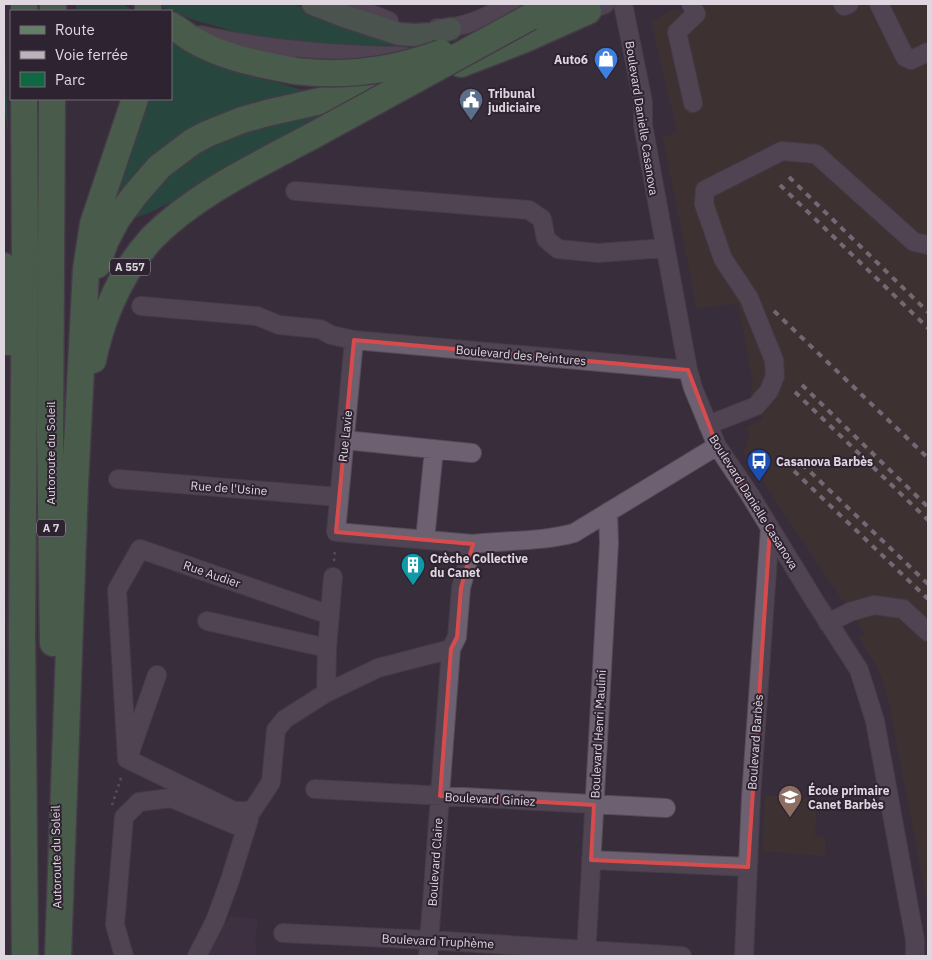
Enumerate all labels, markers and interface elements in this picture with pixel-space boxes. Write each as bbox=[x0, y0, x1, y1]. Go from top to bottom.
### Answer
legend bbox=[10, 10, 172, 100]
text: Route bbox=[55, 20, 95, 39]
street label: Boulevard Danielle Casanova bbox=[622, 40, 662, 197]
text: Voie ferrée bbox=[55, 45, 128, 64]
shop icon: Auto6 bbox=[593, 46, 619, 80]
place label: Auto6 bbox=[554, 52, 588, 67]
text: Parc bbox=[55, 70, 85, 89]
place label: Tribunal judiciaire bbox=[487, 86, 541, 115]
public building icon: Tribunal judiciaire bbox=[458, 87, 484, 121]
road number: A 557 bbox=[110, 258, 150, 276]
street label: Boulevard des Peintures bbox=[455, 342, 587, 368]
street label: Autoroute du Soleil bbox=[43, 401, 58, 505]
street label: Rue Lavie bbox=[335, 409, 355, 463]
street label: Boulevard Danielle Casanova bbox=[706, 432, 802, 573]
bus stop icon: Casanova Barbès bbox=[746, 448, 772, 482]
place label: Casanova Barbès bbox=[776, 454, 873, 469]
street label: Rue de l'Usine bbox=[190, 478, 268, 498]
road number: A 7 bbox=[37, 520, 65, 536]
place label: Crèche Collective du Canet bbox=[430, 551, 528, 580]
building icon: Crèche Collective du Canet bbox=[400, 552, 426, 586]
street label: Rue Audier bbox=[181, 557, 243, 591]
street label: Boulevard Henri Maulini bbox=[587, 669, 609, 799]
street label: Boulevard Barbès bbox=[744, 694, 766, 790]
place label: École primaire Canet Barbès bbox=[808, 782, 890, 812]
school or university icon: École primaire Canet Barbès bbox=[777, 784, 803, 818]
street label: Boulevard Giniez bbox=[444, 789, 536, 809]
street label: Autoroute du Soleil bbox=[48, 805, 64, 909]
street label: Boulevard Claire bbox=[424, 817, 446, 907]
street label: Boulevard Truphème bbox=[381, 931, 495, 951]

